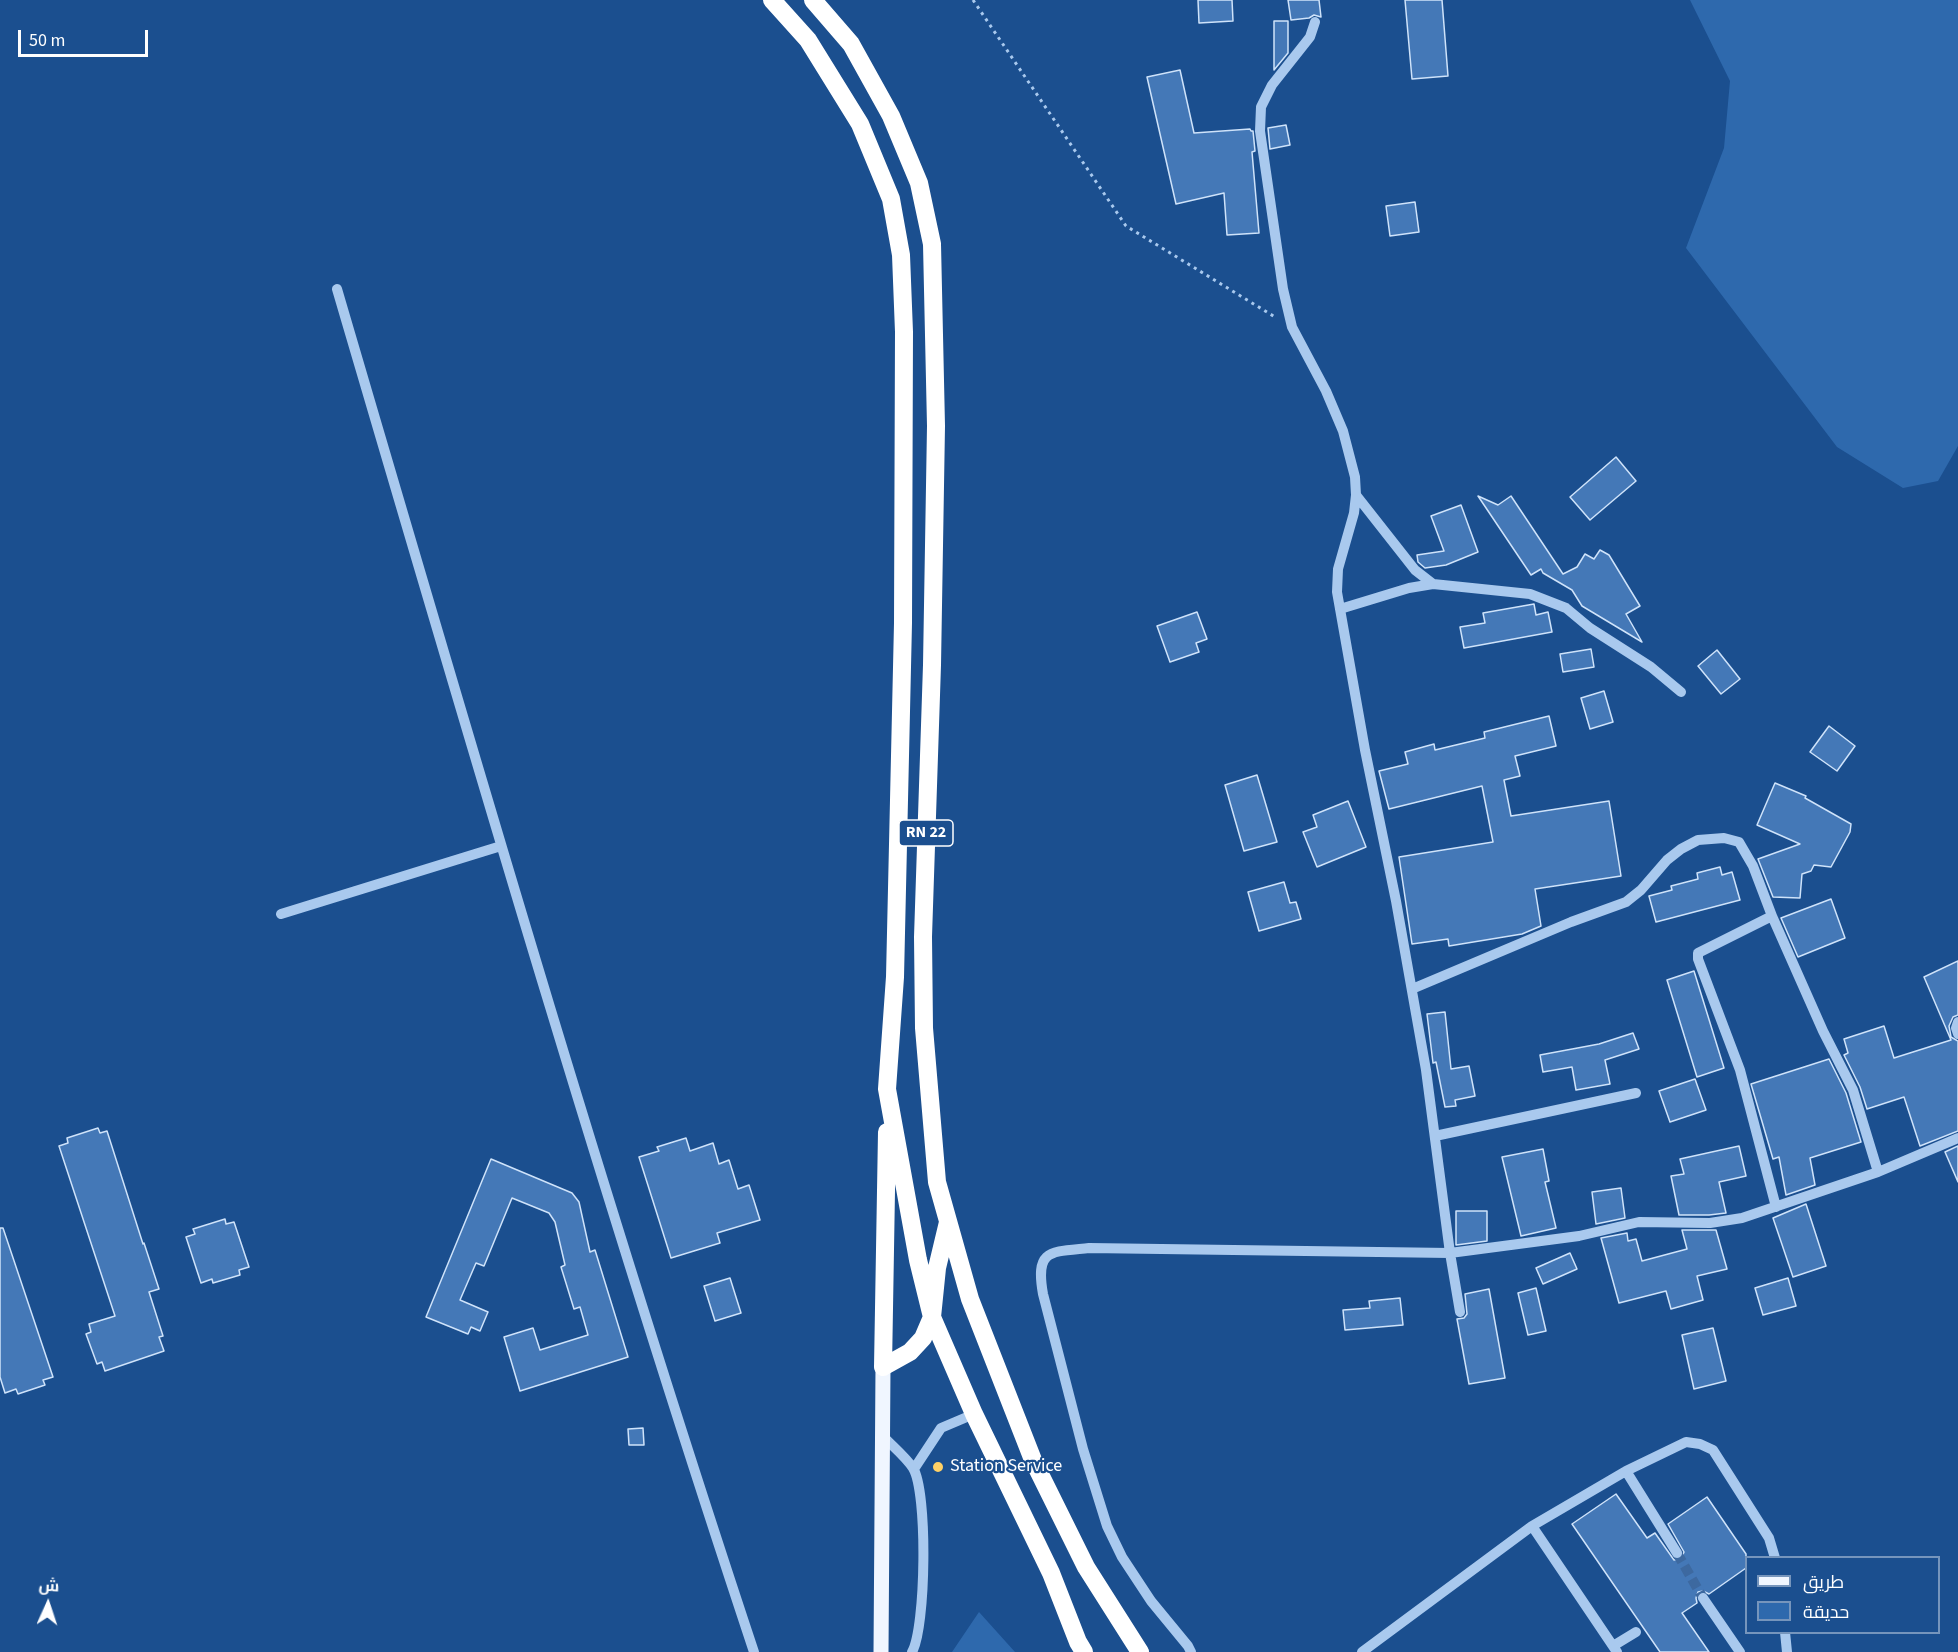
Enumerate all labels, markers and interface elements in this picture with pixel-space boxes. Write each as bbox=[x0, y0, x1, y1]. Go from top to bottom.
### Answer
scale bar bbox=[21, 18, 152, 56]
text: 50 m bbox=[29, 28, 65, 53]
road number: RN 22 bbox=[899, 820, 953, 846]
place label: Station Service bbox=[950, 1456, 1062, 1478]
marker: Station Service bbox=[931, 1460, 945, 1474]
legend bbox=[1745, 1556, 1940, 1634]
text: طريق bbox=[1803, 1570, 1844, 1595]
north arrow bbox=[18, 1574, 78, 1634]
text: ش bbox=[38, 1575, 60, 1598]
text: حديقة bbox=[1803, 1600, 1849, 1625]

